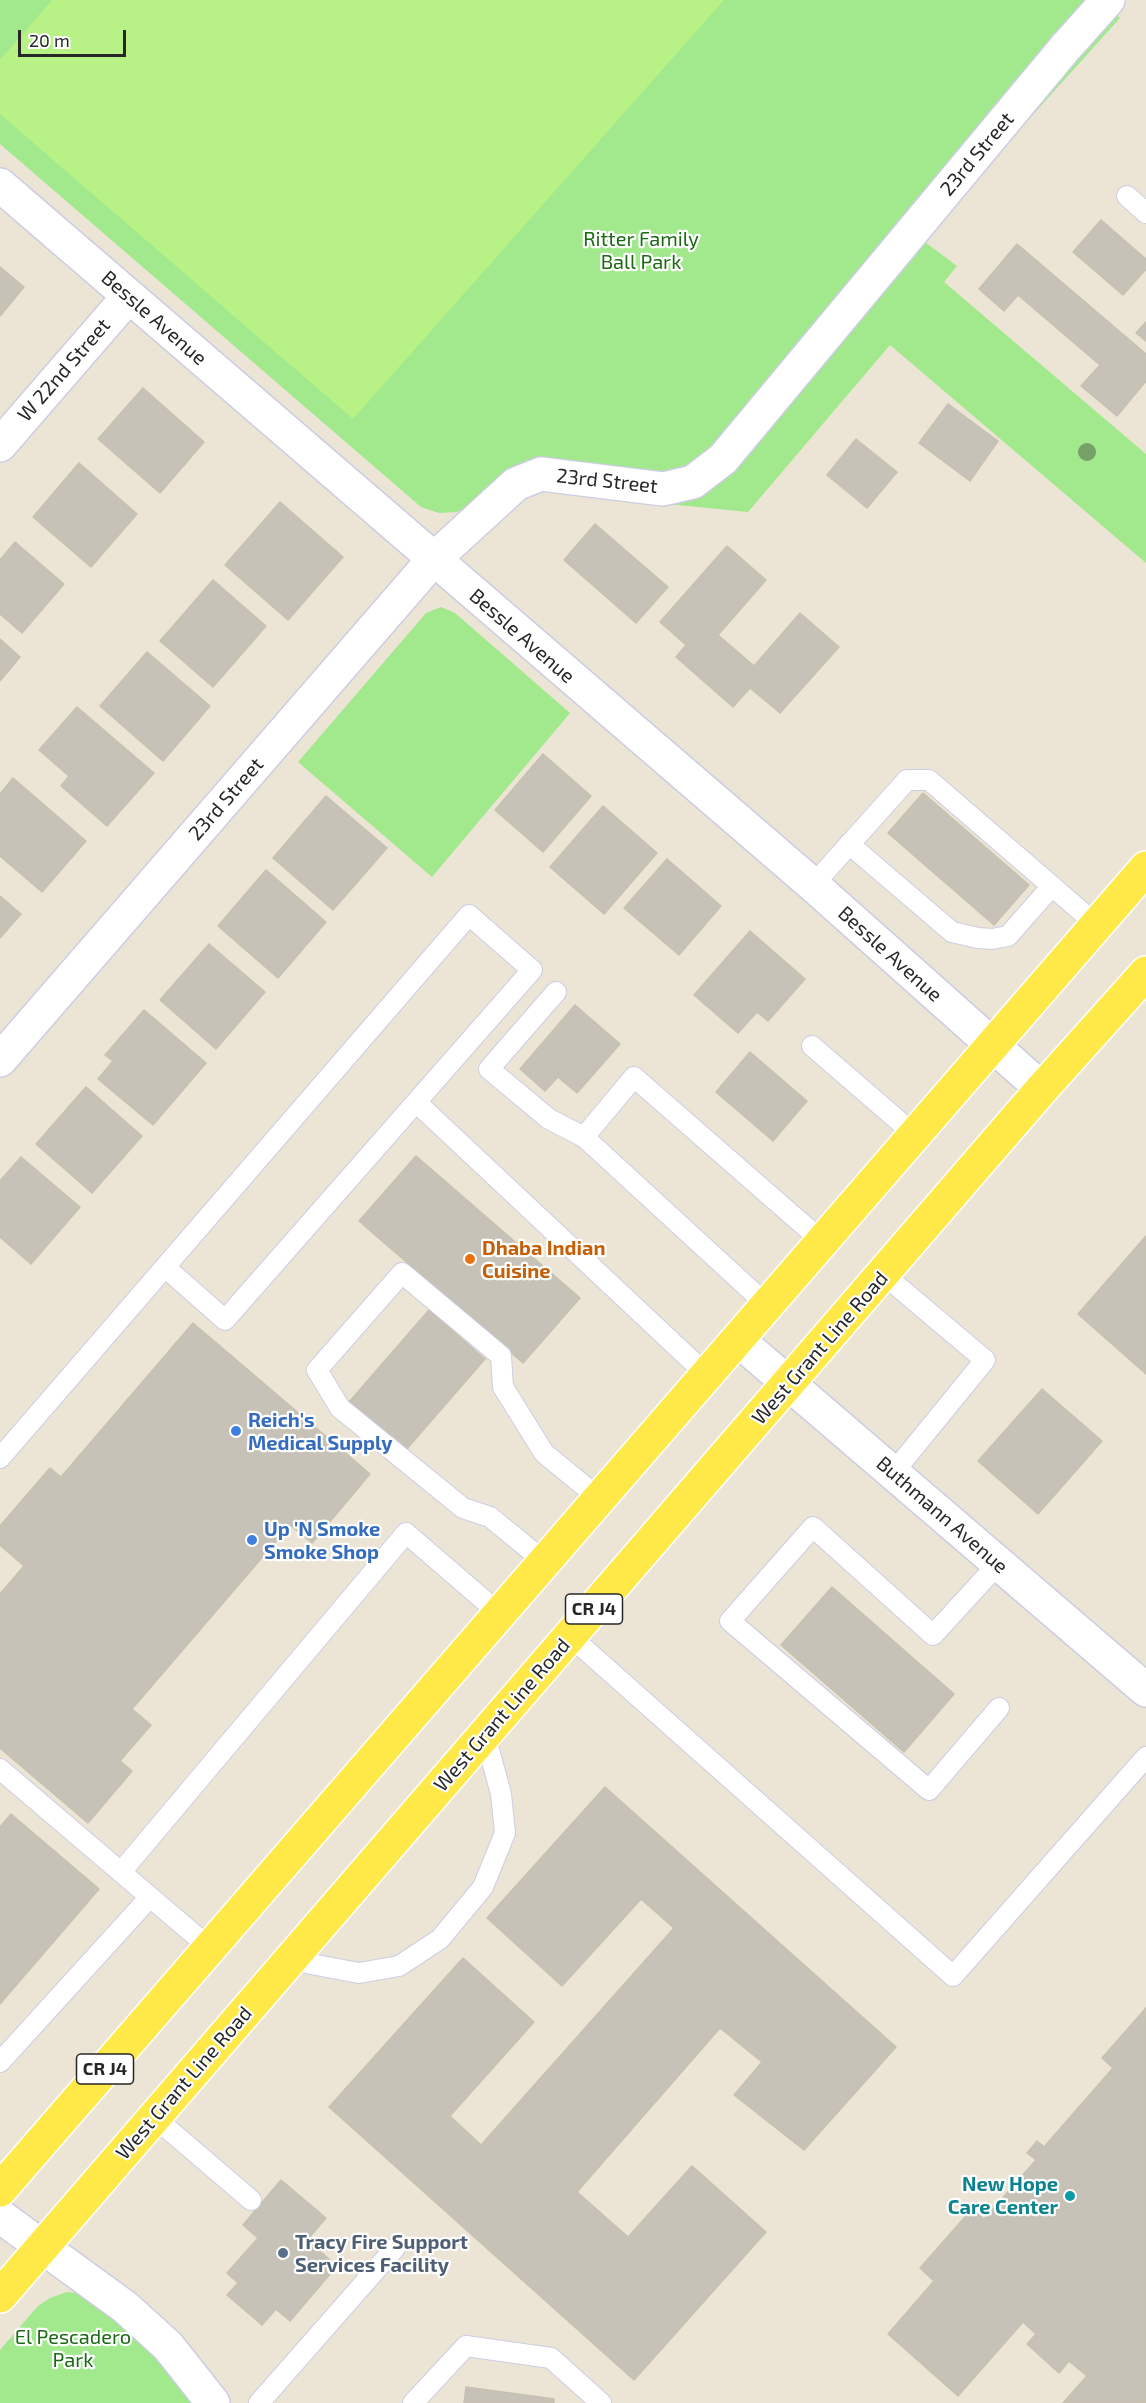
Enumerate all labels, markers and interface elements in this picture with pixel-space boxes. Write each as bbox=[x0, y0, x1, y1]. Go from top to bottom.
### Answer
scale bar bbox=[21, 18, 129, 56]
text: 20 m bbox=[29, 29, 70, 51]
street label: 23rd Street bbox=[935, 107, 1019, 201]
park label: Ritter Family Ball Park bbox=[583, 227, 699, 274]
street label: Bessle Avenue bbox=[96, 266, 212, 370]
street label: W 22nd Street bbox=[13, 313, 115, 427]
street label: 23rd Street bbox=[555, 464, 659, 498]
street label: Bessle Avenue bbox=[464, 584, 580, 688]
street label: 23rd Street bbox=[184, 753, 268, 845]
street label: Bessle Avenue bbox=[833, 901, 947, 1007]
place label: Dhaba Indian Cuisine bbox=[482, 1236, 605, 1283]
marker: Dhaba Indian Cuisine bbox=[463, 1252, 477, 1266]
street label: West Grant Line Road bbox=[747, 1267, 893, 1429]
place label: Reich's Medical Supply bbox=[248, 1408, 392, 1455]
marker: Reich's Medical Supply bbox=[229, 1424, 243, 1438]
street label: Buthmann Avenue bbox=[871, 1451, 1013, 1579]
place label: Up 'N Smoke Smoke Shop bbox=[264, 1517, 380, 1564]
marker: Up 'N Smoke Smoke Shop bbox=[245, 1533, 259, 1547]
road number: CR J4 bbox=[566, 1594, 622, 1624]
street label: West Grant Line Road bbox=[429, 1634, 575, 1796]
street label: West Grant Line Road bbox=[111, 2002, 257, 2164]
road number: CR J4 bbox=[76, 2054, 134, 2084]
place label: New Hope Care Center bbox=[948, 2172, 1058, 2219]
marker: New Hope Care Center bbox=[1063, 2189, 1077, 2203]
place label: Tracy Fire Support Services Facility bbox=[295, 2230, 468, 2277]
marker: Tracy Fire Support Services Facility bbox=[276, 2246, 290, 2260]
park label: El Pescadero Park bbox=[15, 2325, 131, 2372]

